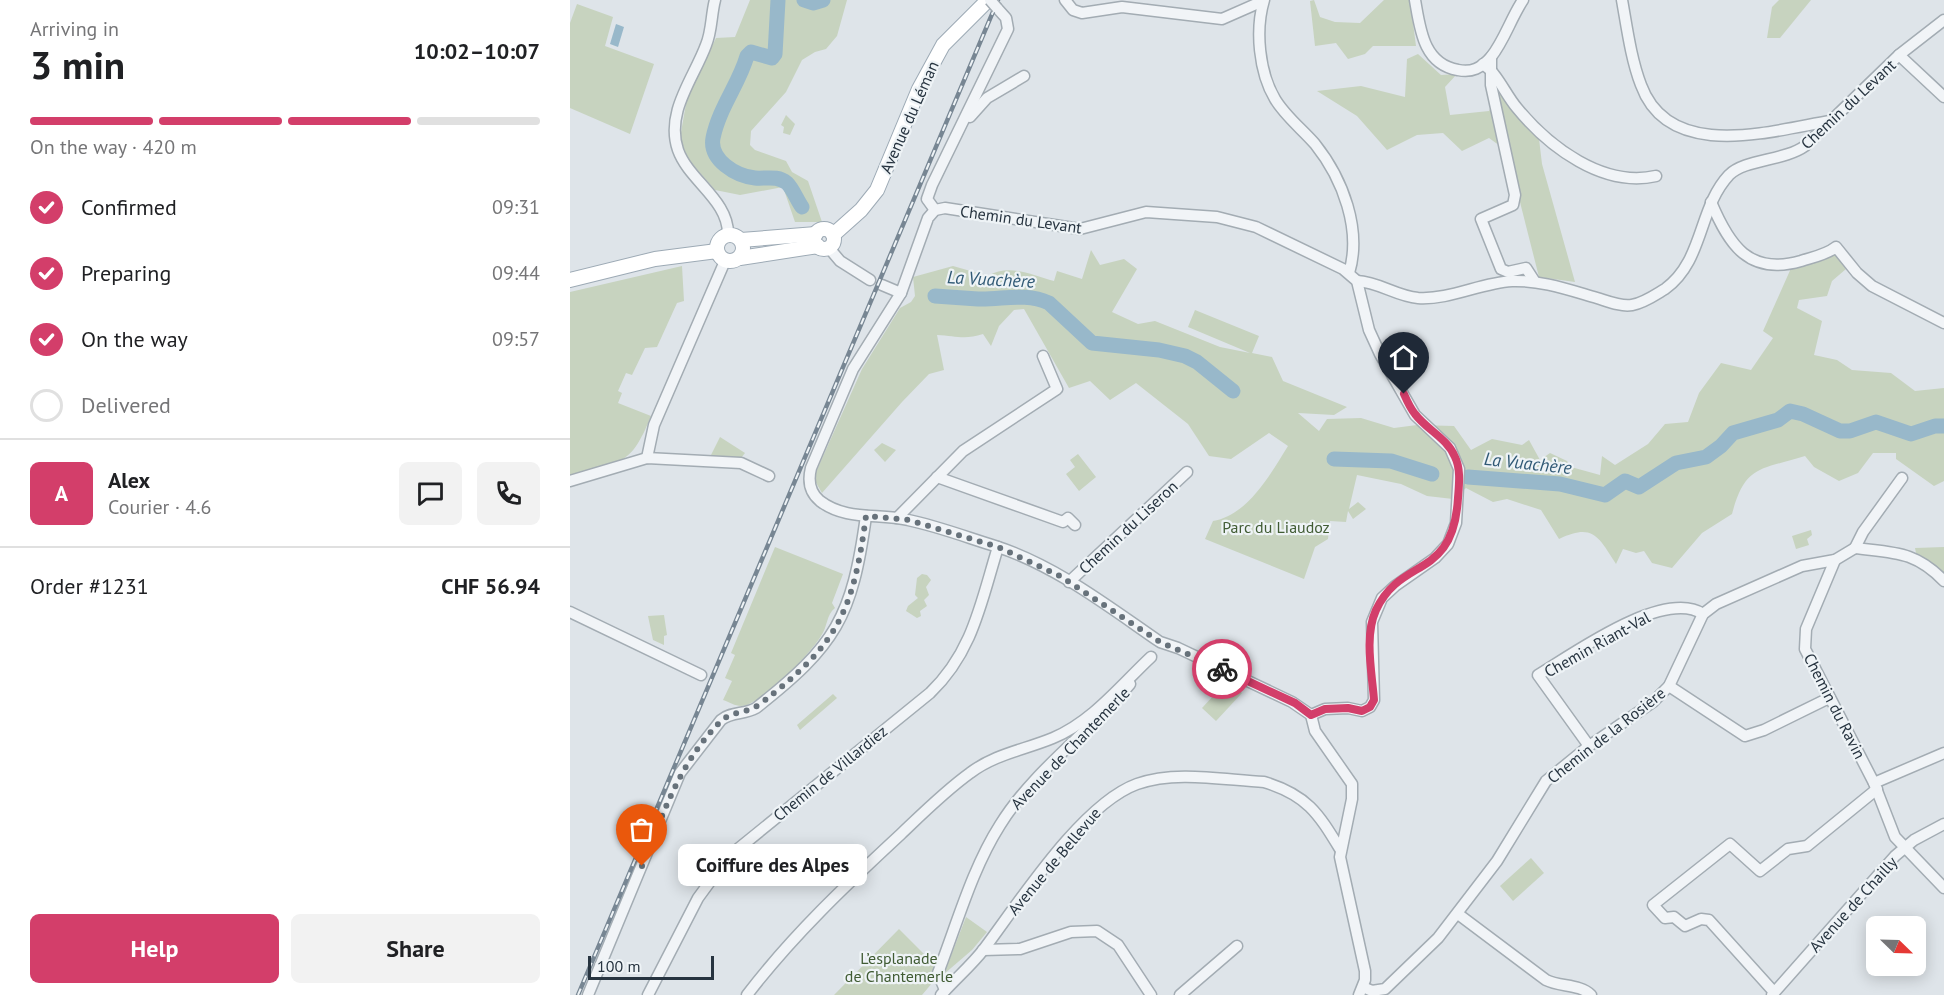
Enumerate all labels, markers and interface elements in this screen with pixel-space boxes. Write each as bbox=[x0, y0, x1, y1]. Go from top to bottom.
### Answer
text: Arriving in bbox=[30, 16, 119, 42]
text: 10:02–10:07 bbox=[414, 37, 540, 65]
text: 3 min bbox=[30, 39, 125, 90]
street label: Chemin du Levant bbox=[1796, 54, 1900, 153]
street label: Avenue du Léman bbox=[875, 58, 943, 176]
text: On the way · 420 m bbox=[30, 134, 197, 160]
icon: check bbox=[30, 191, 63, 224]
text: Confirmed bbox=[81, 193, 177, 221]
text: 09:31 bbox=[492, 194, 540, 220]
street label: Chemin du Levant bbox=[959, 201, 1084, 238]
icon: check bbox=[30, 257, 63, 290]
text: Preparing bbox=[81, 259, 171, 287]
text: 09:44 bbox=[492, 260, 540, 286]
water label: La Vuachère bbox=[946, 265, 1036, 293]
icon: check bbox=[30, 323, 63, 356]
text: On the way bbox=[81, 325, 188, 353]
text: 09:57 bbox=[492, 326, 540, 352]
pin bbox=[1378, 332, 1429, 394]
icon: home bbox=[1387, 341, 1420, 374]
text: Delivered bbox=[81, 391, 171, 419]
water label: La Vuachère bbox=[1483, 447, 1574, 479]
button: chat bbox=[399, 462, 462, 525]
button: phone bbox=[477, 462, 540, 525]
text: Alex bbox=[108, 466, 150, 494]
street label: Chemin du Liseron bbox=[1074, 476, 1182, 578]
text: A bbox=[55, 479, 68, 507]
text: Courier · 4.6 bbox=[108, 494, 211, 520]
park label: Parc du Liaudoz bbox=[1222, 517, 1330, 537]
text: Order #1231 bbox=[30, 572, 149, 600]
text: CHF 56.94 bbox=[441, 572, 540, 600]
street label: Chemin Riant-Val bbox=[1541, 607, 1654, 681]
courier bbox=[1192, 639, 1252, 699]
street label: Chemin du Ravin bbox=[1800, 650, 1870, 762]
icon: bike bbox=[1206, 653, 1239, 686]
street label: Avenue de Chantemerle bbox=[1006, 683, 1134, 813]
street label: Chemin de la Rosière bbox=[1543, 683, 1669, 787]
street label: Chemin de Villardiez bbox=[769, 721, 891, 825]
street label: Avenue de Bellevue bbox=[1003, 803, 1105, 919]
pin bbox=[616, 804, 667, 866]
icon: bag bbox=[625, 813, 658, 846]
callout: Coiffure des Alpes bbox=[678, 845, 867, 887]
text: Coiffure des Alpes bbox=[696, 852, 849, 878]
street label: Avenue de Chailly bbox=[1805, 852, 1902, 956]
button: Help bbox=[30, 914, 279, 983]
button: Share bbox=[291, 914, 540, 983]
north arrow bbox=[1866, 916, 1926, 976]
map controls bbox=[1866, 916, 1926, 976]
park label: L’esplanade de Chantemerle bbox=[845, 948, 953, 986]
scale bar bbox=[588, 953, 714, 980]
text: 100 m bbox=[597, 956, 640, 976]

